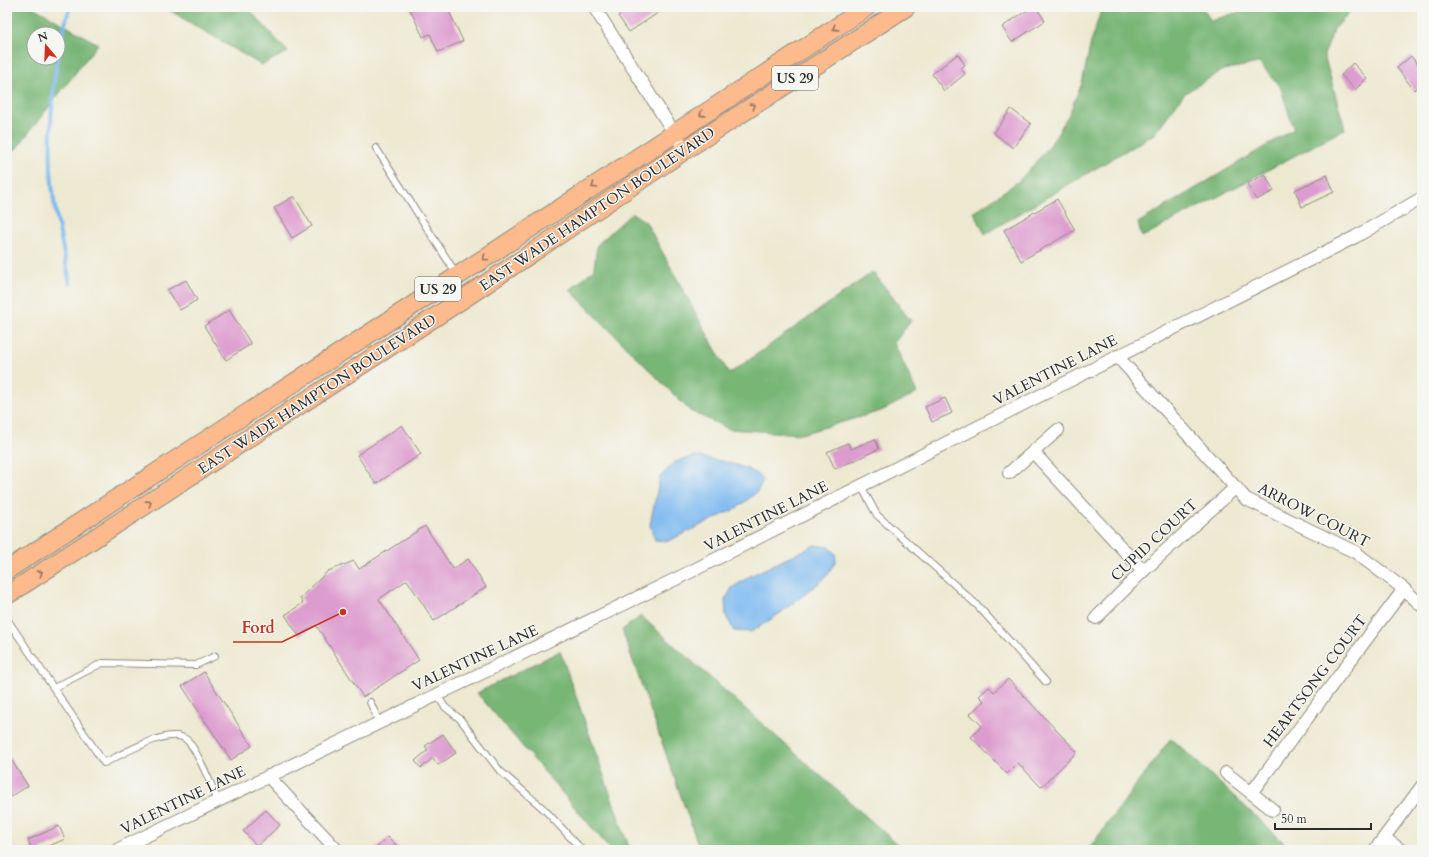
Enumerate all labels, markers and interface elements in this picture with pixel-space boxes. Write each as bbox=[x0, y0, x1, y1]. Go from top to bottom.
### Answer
one-way arrow bbox=[832, 23, 839, 30]
north arrow bbox=[26, 26, 66, 66]
text: N bbox=[36, 28, 50, 46]
road number: US 29 bbox=[772, 66, 818, 90]
one-way arrow bbox=[748, 104, 755, 111]
one-way arrow bbox=[699, 110, 706, 117]
street label: EAST WADE HAMPTON BOULEVARD bbox=[475, 122, 719, 296]
one-way arrow bbox=[591, 181, 598, 188]
one-way arrow bbox=[482, 253, 489, 261]
road number: US 29 bbox=[415, 277, 461, 301]
street label: EAST WADE HAMPTON BOULEVARD bbox=[194, 309, 440, 479]
street label: VALENTINE LANE bbox=[990, 330, 1120, 410]
street label: VALENTINE LANE bbox=[701, 476, 831, 556]
street label: ARROW COURT bbox=[1255, 478, 1373, 552]
street label: CUPID COURT bbox=[1106, 494, 1202, 586]
one-way arrow bbox=[145, 500, 152, 507]
one-way arrow bbox=[36, 571, 43, 578]
street label: HEARTSONG COURT bbox=[1259, 611, 1371, 751]
callout: Ford bbox=[233, 614, 282, 642]
text: Ford bbox=[241, 617, 275, 639]
street label: VALENTINE LANE bbox=[409, 620, 541, 696]
street label: VALENTINE LANE bbox=[117, 761, 249, 839]
scale bar bbox=[1275, 805, 1371, 831]
text: 50 m bbox=[1281, 811, 1308, 827]

